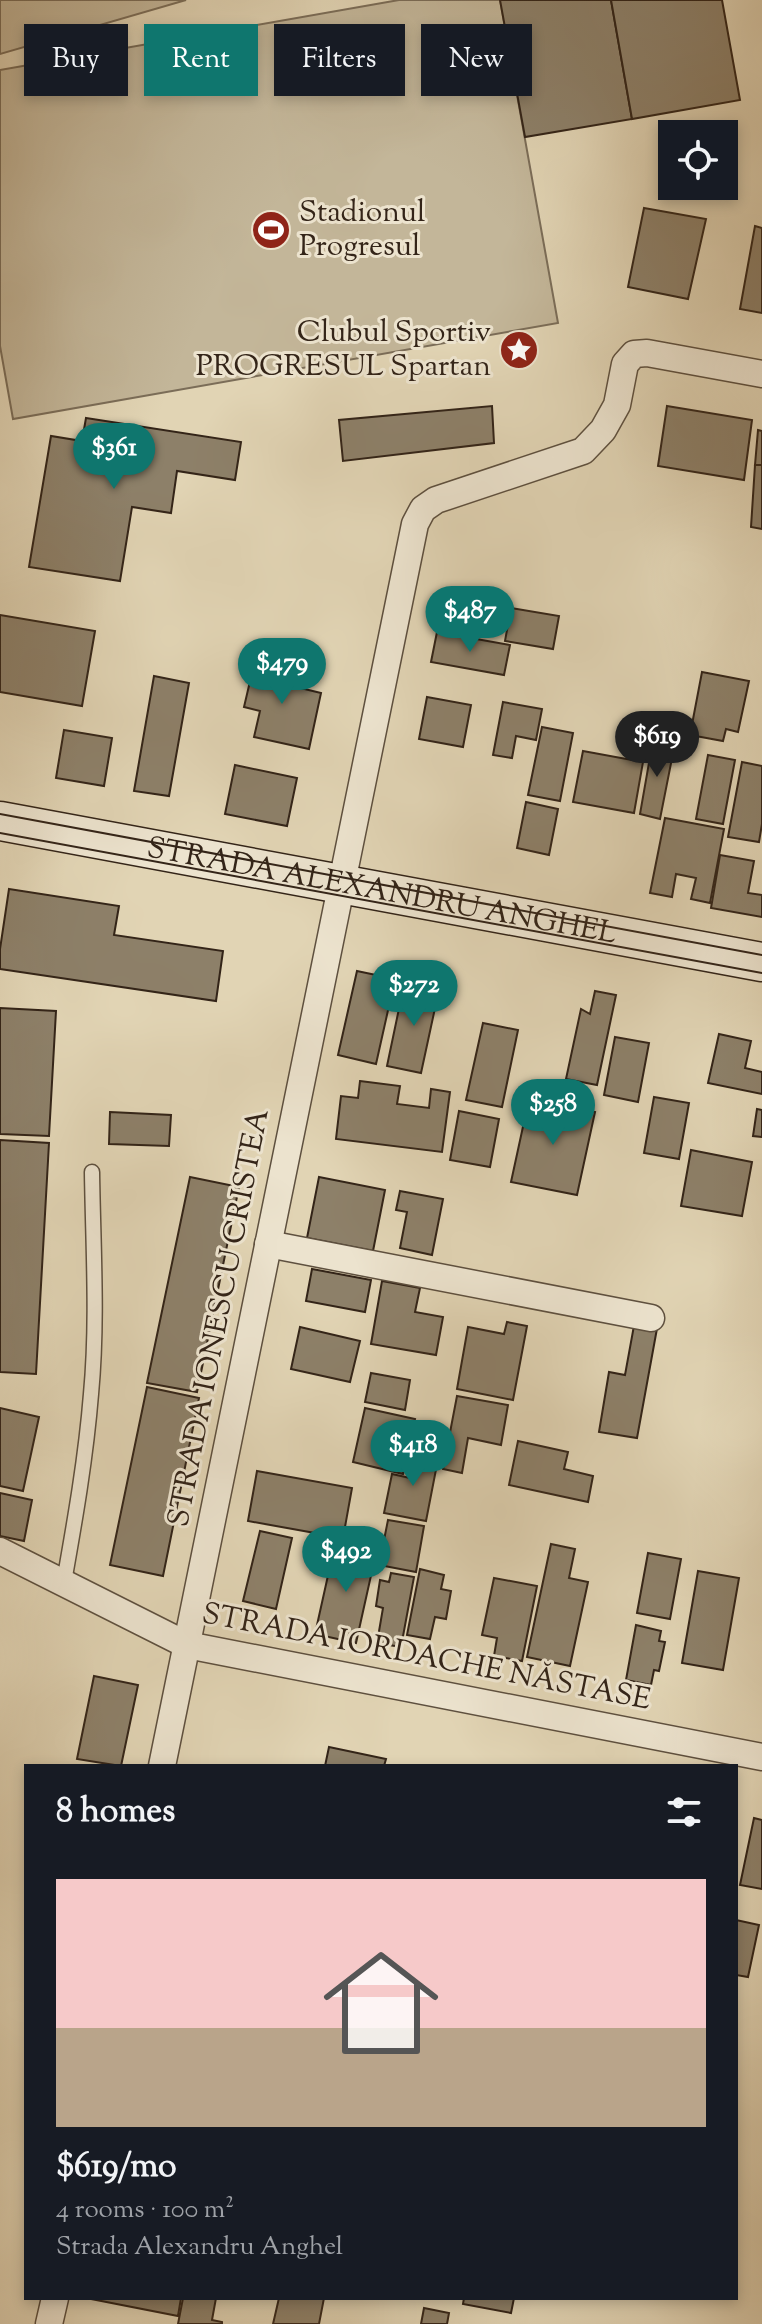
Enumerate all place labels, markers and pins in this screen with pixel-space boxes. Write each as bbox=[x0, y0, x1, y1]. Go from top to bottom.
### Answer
place label: Stadionul Progresul bbox=[299, 192, 425, 269]
sports icon: Stadionul Progresul bbox=[250, 209, 292, 251]
place label: Clubul Sportiv PROGRESUL Spartan bbox=[196, 312, 491, 389]
place icon: Clubul Sportiv PROGRESUL Spartan bbox=[498, 329, 540, 371]
pin: $361 bbox=[67, 423, 161, 491]
pin: $487 bbox=[423, 586, 517, 654]
pin: $479 bbox=[235, 638, 329, 706]
pin: $619 bbox=[610, 711, 704, 779]
pin: $272 bbox=[367, 960, 461, 1028]
pin: $258 bbox=[506, 1079, 600, 1147]
pin: $418 bbox=[366, 1420, 460, 1488]
pin: $492 bbox=[299, 1526, 393, 1594]

